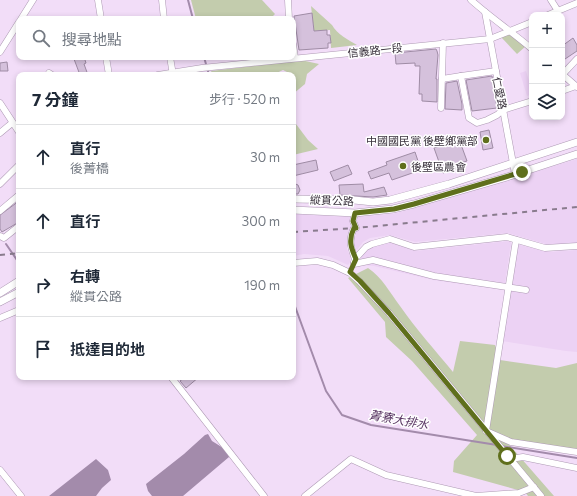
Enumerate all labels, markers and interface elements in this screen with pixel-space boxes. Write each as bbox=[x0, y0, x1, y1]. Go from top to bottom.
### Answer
map controls bbox=[529, 12, 565, 120]
button: + bbox=[529, 12, 565, 48]
search box bbox=[16, 16, 296, 60]
icon: search bbox=[30, 27, 52, 49]
text: 搜尋地點 bbox=[62, 30, 122, 48]
street label: 信義路一段 bbox=[347, 41, 403, 59]
button: − bbox=[529, 48, 565, 84]
street label: 仁愛路 bbox=[490, 76, 510, 110]
button: layers bbox=[529, 84, 565, 120]
text: 7 分鐘 bbox=[32, 89, 79, 110]
text: 步行 · 520 m bbox=[209, 91, 280, 107]
place label: 中國國民黨 後壁鄉黨部 bbox=[366, 134, 478, 147]
marker: 中國國民黨 後壁鄉黨部 bbox=[481, 135, 491, 145]
text: 直行 bbox=[70, 139, 100, 157]
icon: ahead bbox=[32, 146, 54, 168]
text: 30 m bbox=[250, 149, 280, 165]
text: 後菁橋 bbox=[70, 160, 109, 176]
place label: 後壁區農會 bbox=[411, 160, 466, 173]
marker: 後壁區農會 bbox=[398, 161, 408, 171]
route end bbox=[513, 163, 531, 181]
street label: 縱貫公路 bbox=[310, 193, 354, 207]
icon: ahead bbox=[32, 210, 54, 232]
text: 直行 bbox=[70, 212, 100, 230]
text: 300 m bbox=[242, 213, 280, 229]
text: 右轉 bbox=[70, 267, 100, 285]
icon: right bbox=[32, 274, 54, 296]
text: 190 m bbox=[244, 277, 280, 293]
text: 縱貫公路 bbox=[70, 288, 122, 304]
icon: arrive bbox=[32, 338, 54, 360]
text: 抵達目的地 bbox=[70, 340, 145, 358]
water label: 菁寮大排水 bbox=[368, 407, 431, 431]
route start bbox=[498, 447, 516, 465]

